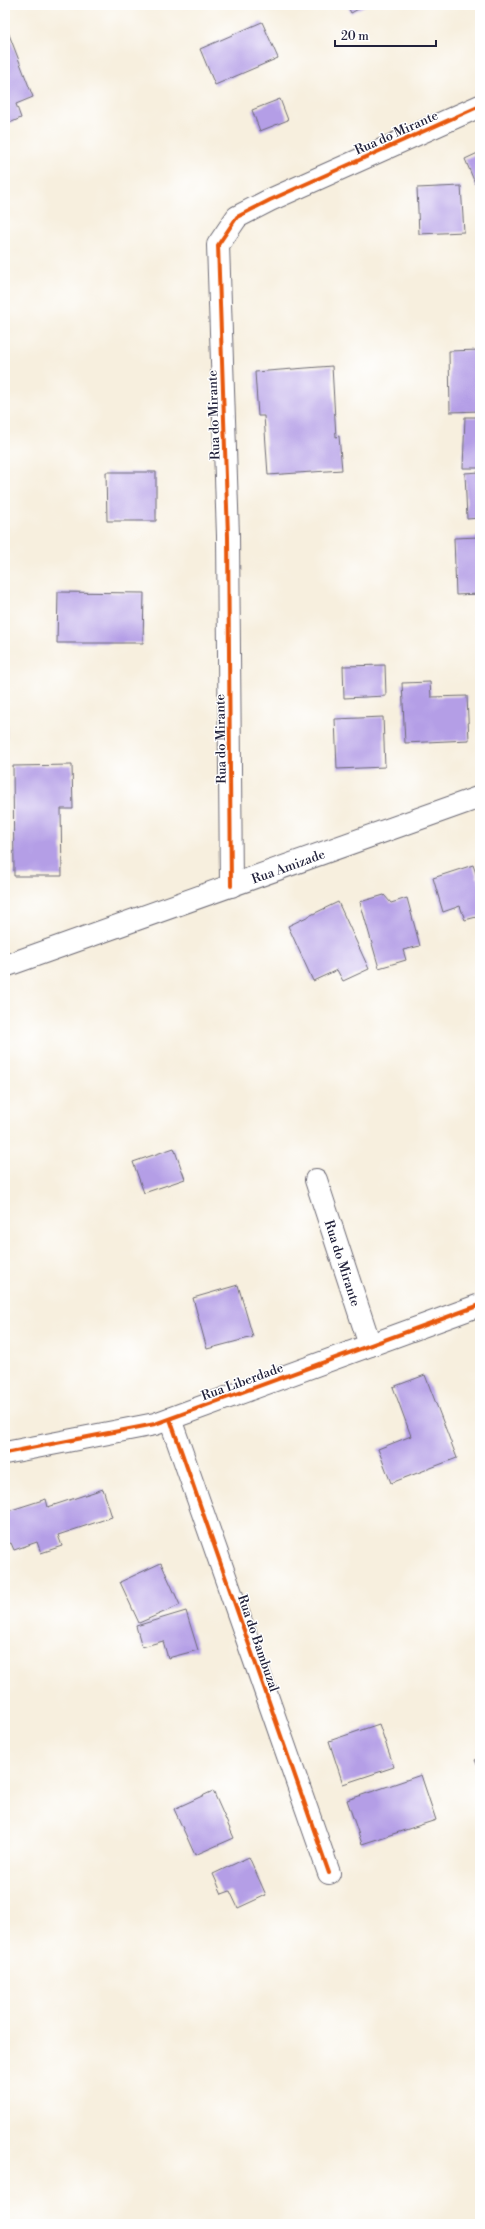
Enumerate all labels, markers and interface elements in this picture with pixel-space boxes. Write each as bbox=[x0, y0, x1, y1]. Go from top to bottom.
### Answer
scale bar bbox=[335, 22, 436, 48]
text: 20 m bbox=[341, 29, 369, 44]
street label: Rua do Mirante bbox=[352, 107, 441, 158]
street label: Rua do Mirante bbox=[204, 369, 224, 460]
street label: Rua do Mirante bbox=[212, 694, 230, 784]
street label: Rua Amizade bbox=[249, 846, 328, 888]
street label: Rua do Mirante bbox=[321, 1218, 364, 1309]
street label: Rua Liberdade bbox=[199, 1360, 286, 1404]
street label: Rua do Bambuzal bbox=[234, 1593, 282, 1694]

